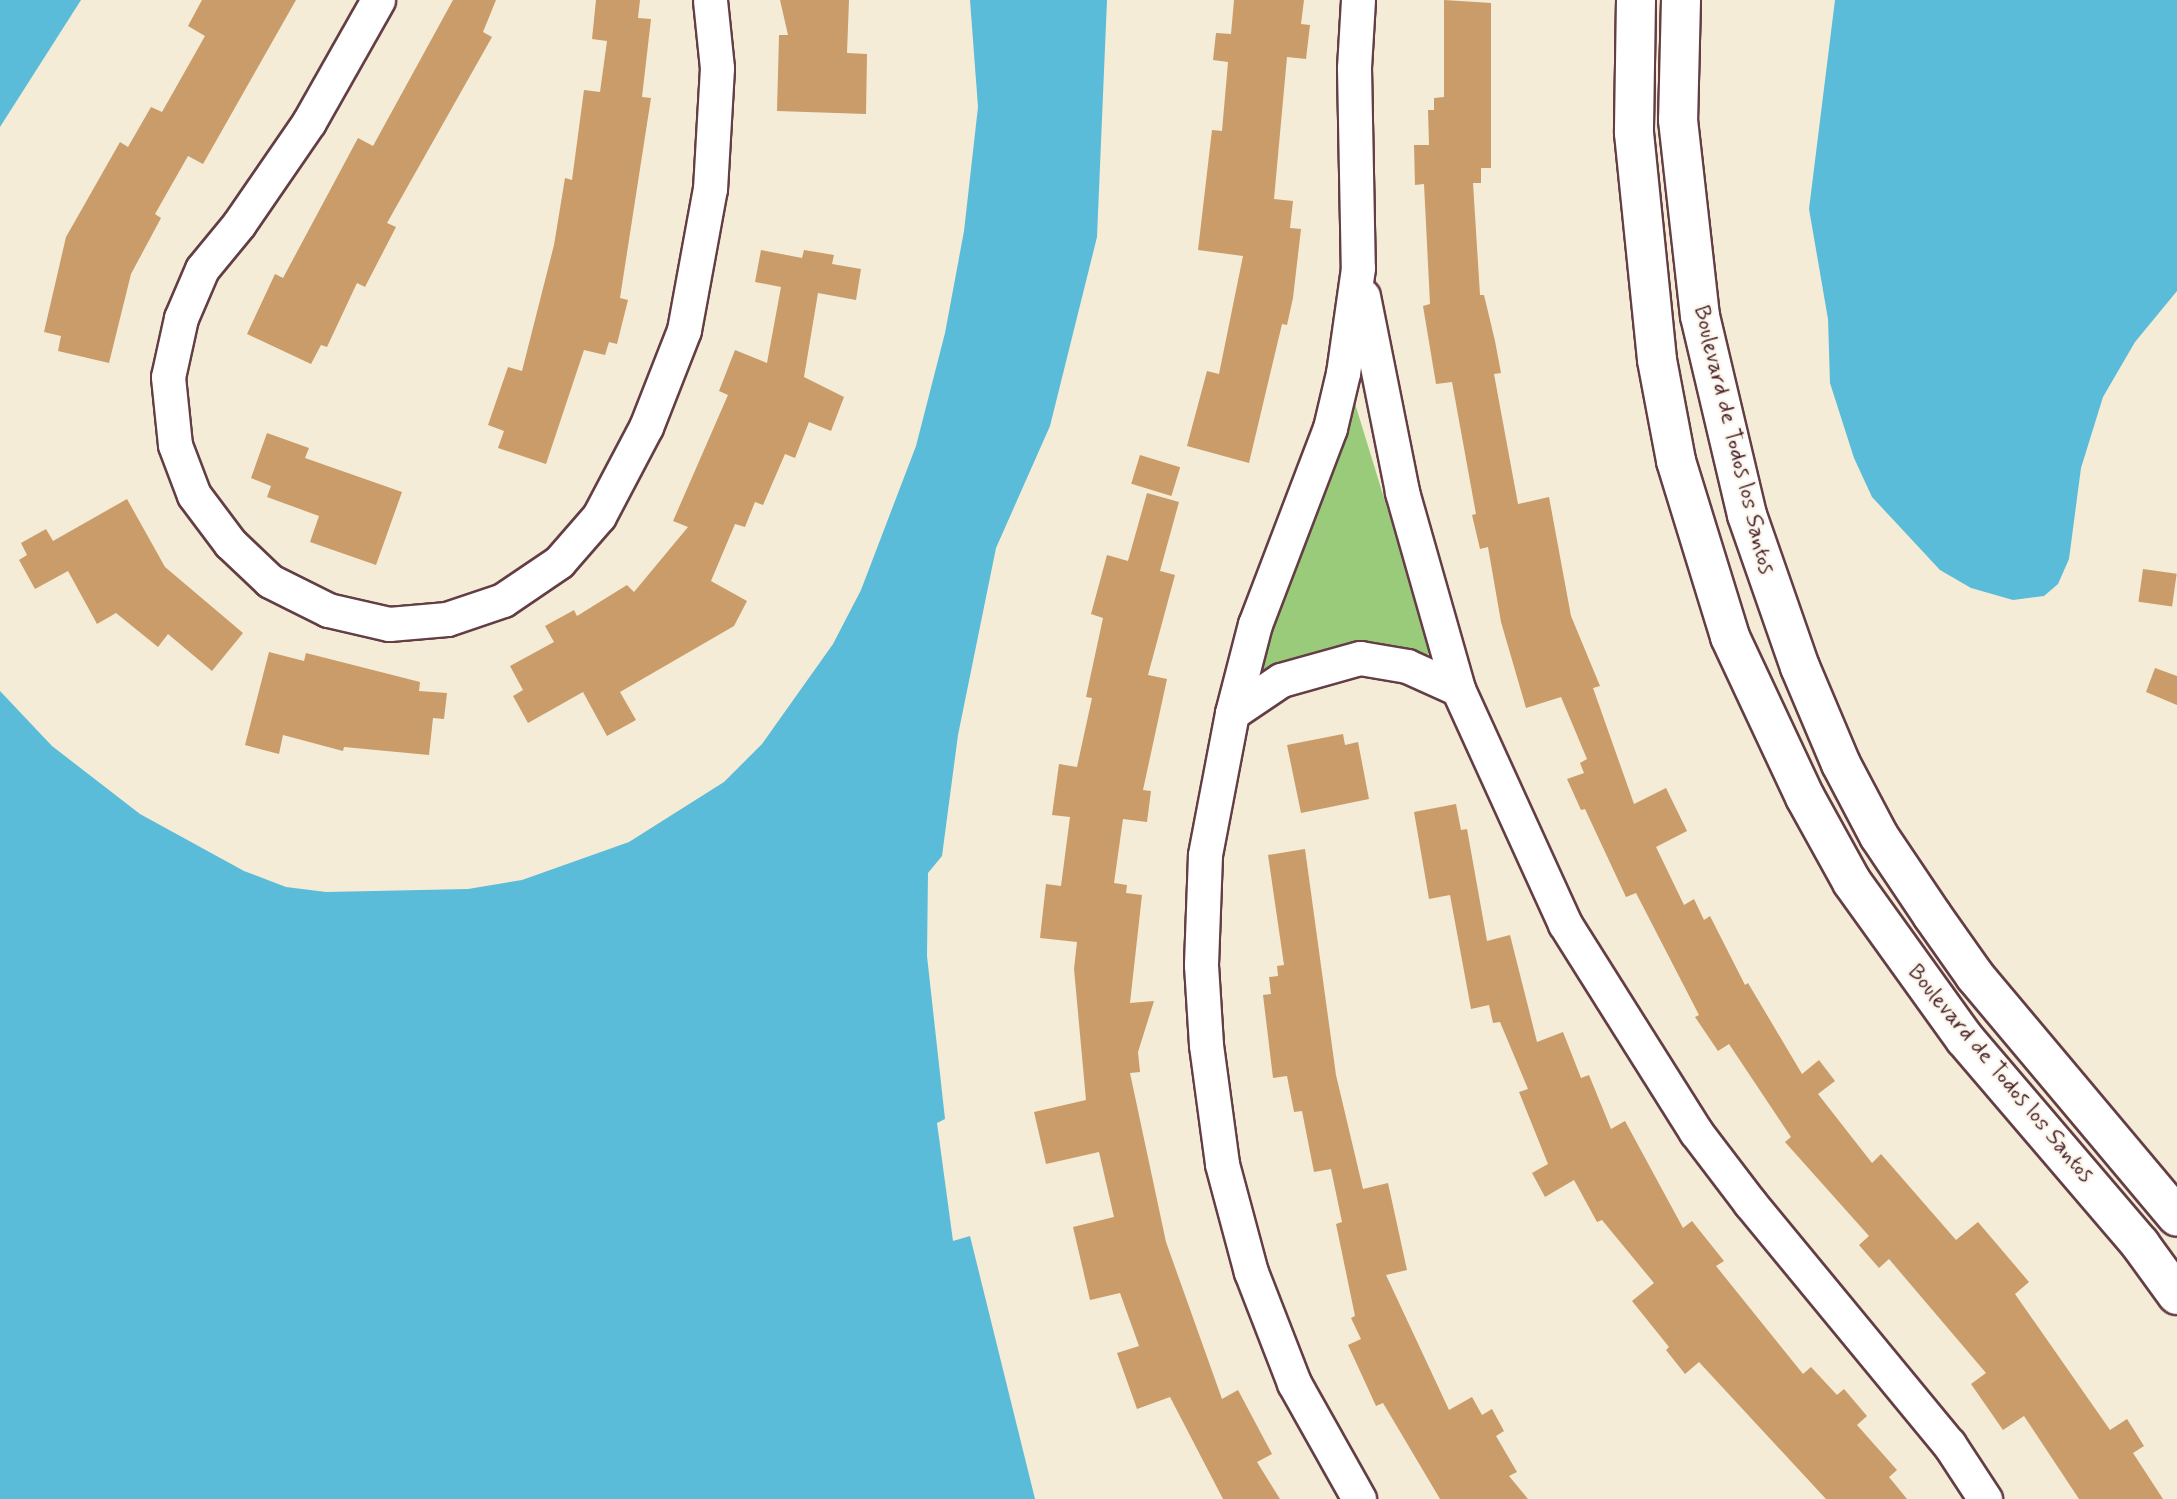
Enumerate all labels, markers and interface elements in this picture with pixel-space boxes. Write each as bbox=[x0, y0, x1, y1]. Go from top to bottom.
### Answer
street label: Boulevard de Todos los Santos bbox=[1686, 300, 1780, 580]
street label: Boulevard de Todos los Santos bbox=[1899, 957, 2101, 1191]

